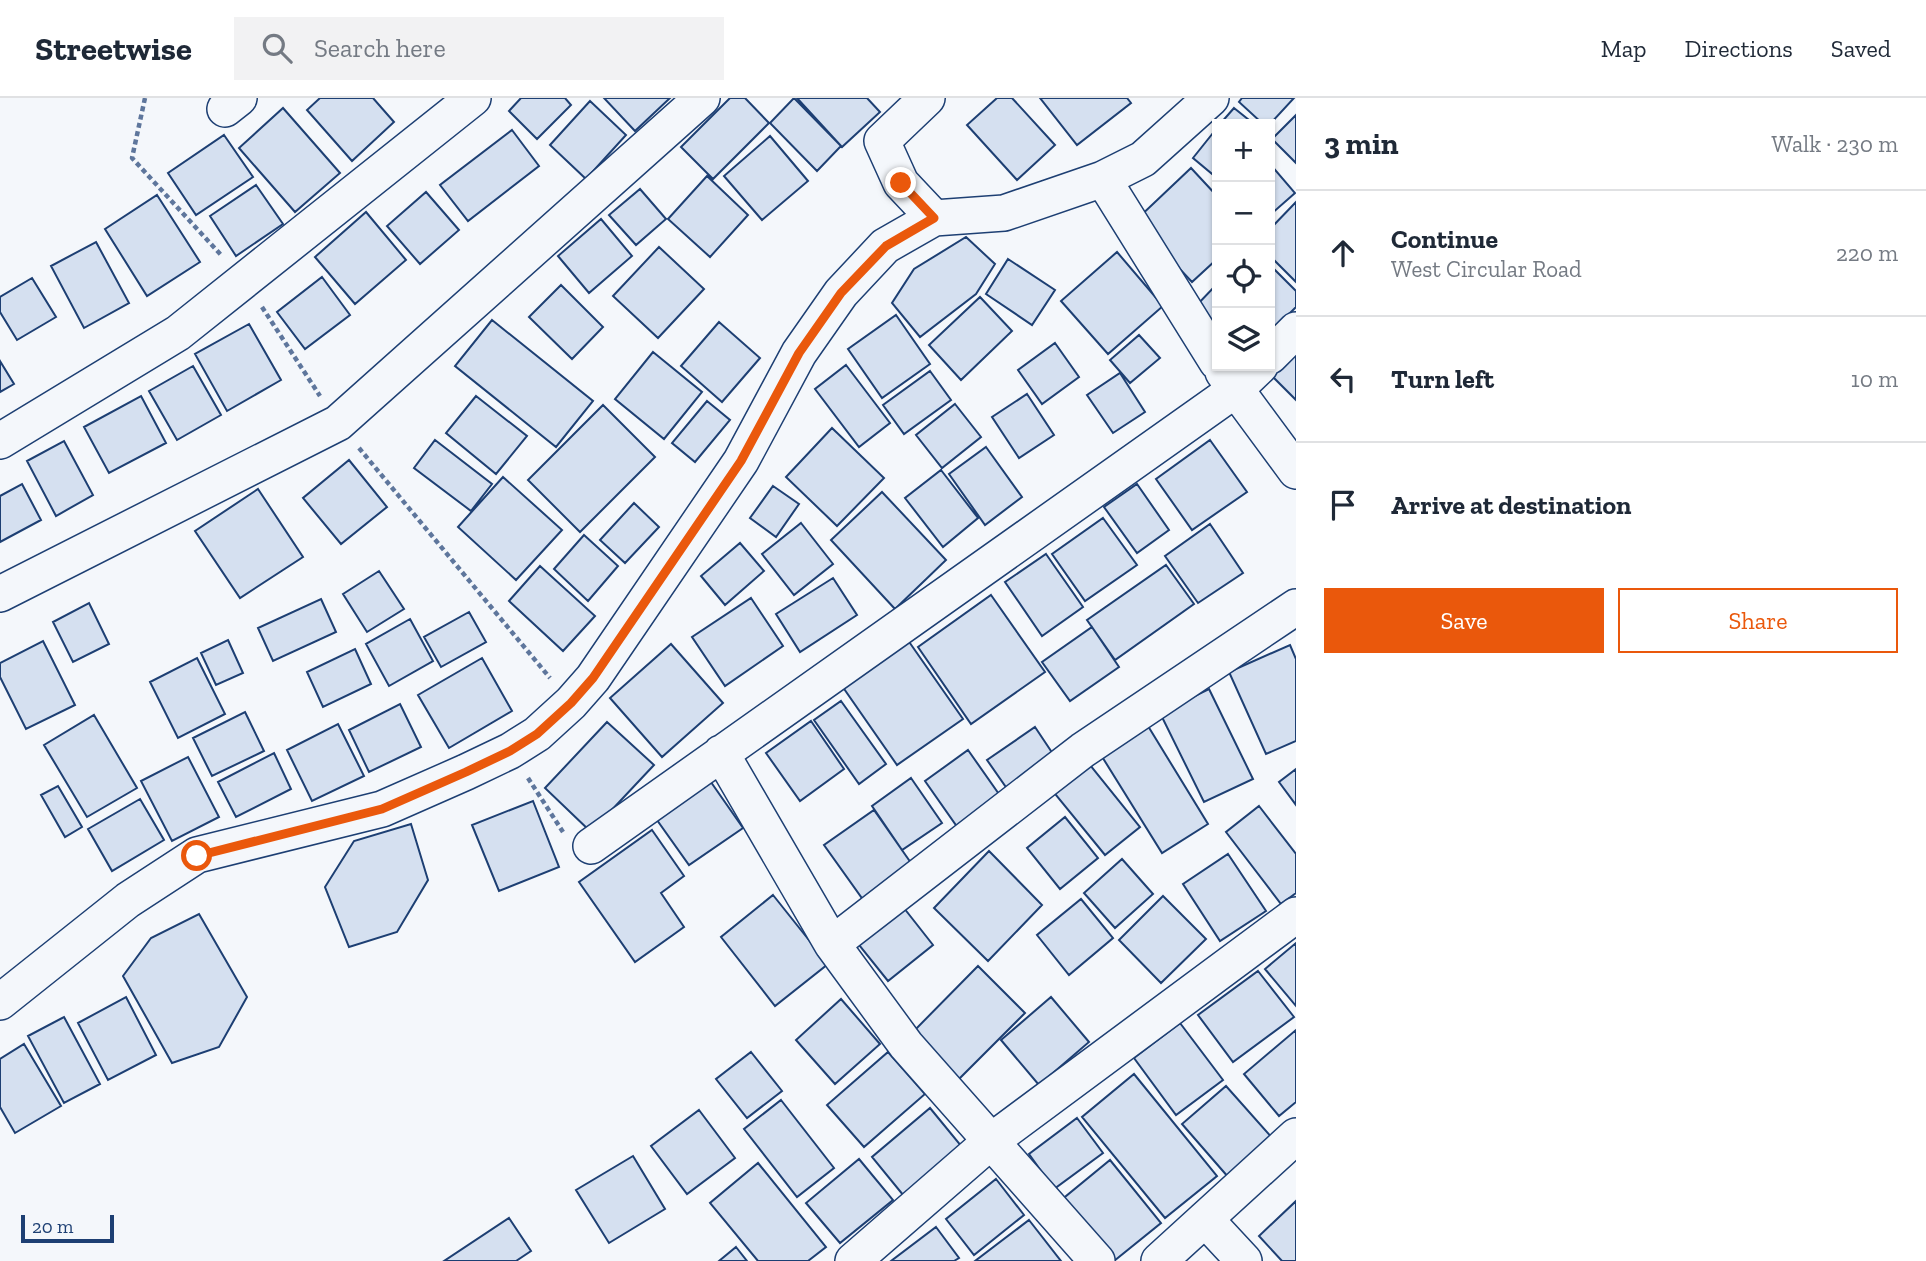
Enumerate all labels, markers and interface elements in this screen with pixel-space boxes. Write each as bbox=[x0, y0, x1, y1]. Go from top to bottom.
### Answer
search box bbox=[234, 17, 724, 80]
text: Streetwise bbox=[35, 29, 192, 68]
icon: search bbox=[258, 29, 296, 67]
text: Search here bbox=[314, 32, 446, 64]
text: Map bbox=[1601, 34, 1647, 63]
text: Directions bbox=[1685, 34, 1793, 63]
text: Saved bbox=[1831, 34, 1891, 63]
map controls bbox=[1212, 119, 1275, 371]
button: + bbox=[1212, 119, 1275, 182]
text: 3 min bbox=[1324, 126, 1399, 162]
text: Walk · 230 m bbox=[1771, 130, 1898, 158]
route end bbox=[885, 167, 916, 198]
button: − bbox=[1212, 182, 1275, 245]
text: Continue bbox=[1391, 223, 1498, 255]
icon: ahead bbox=[1324, 234, 1362, 272]
text: 220 m bbox=[1836, 239, 1898, 267]
button: locate bbox=[1212, 245, 1275, 308]
text: West Circular Road bbox=[1391, 255, 1582, 283]
button: layers bbox=[1212, 308, 1275, 371]
icon: left bbox=[1324, 360, 1362, 398]
text: Turn left bbox=[1391, 363, 1494, 395]
text: 10 m bbox=[1851, 365, 1898, 393]
icon: arrive bbox=[1324, 486, 1362, 524]
text: Arrive at destination bbox=[1391, 489, 1631, 521]
button: Save bbox=[1324, 588, 1604, 653]
button: Share bbox=[1618, 588, 1898, 653]
route start bbox=[181, 840, 212, 871]
scale bar bbox=[21, 1212, 114, 1244]
text: 20 m bbox=[32, 1215, 73, 1238]

